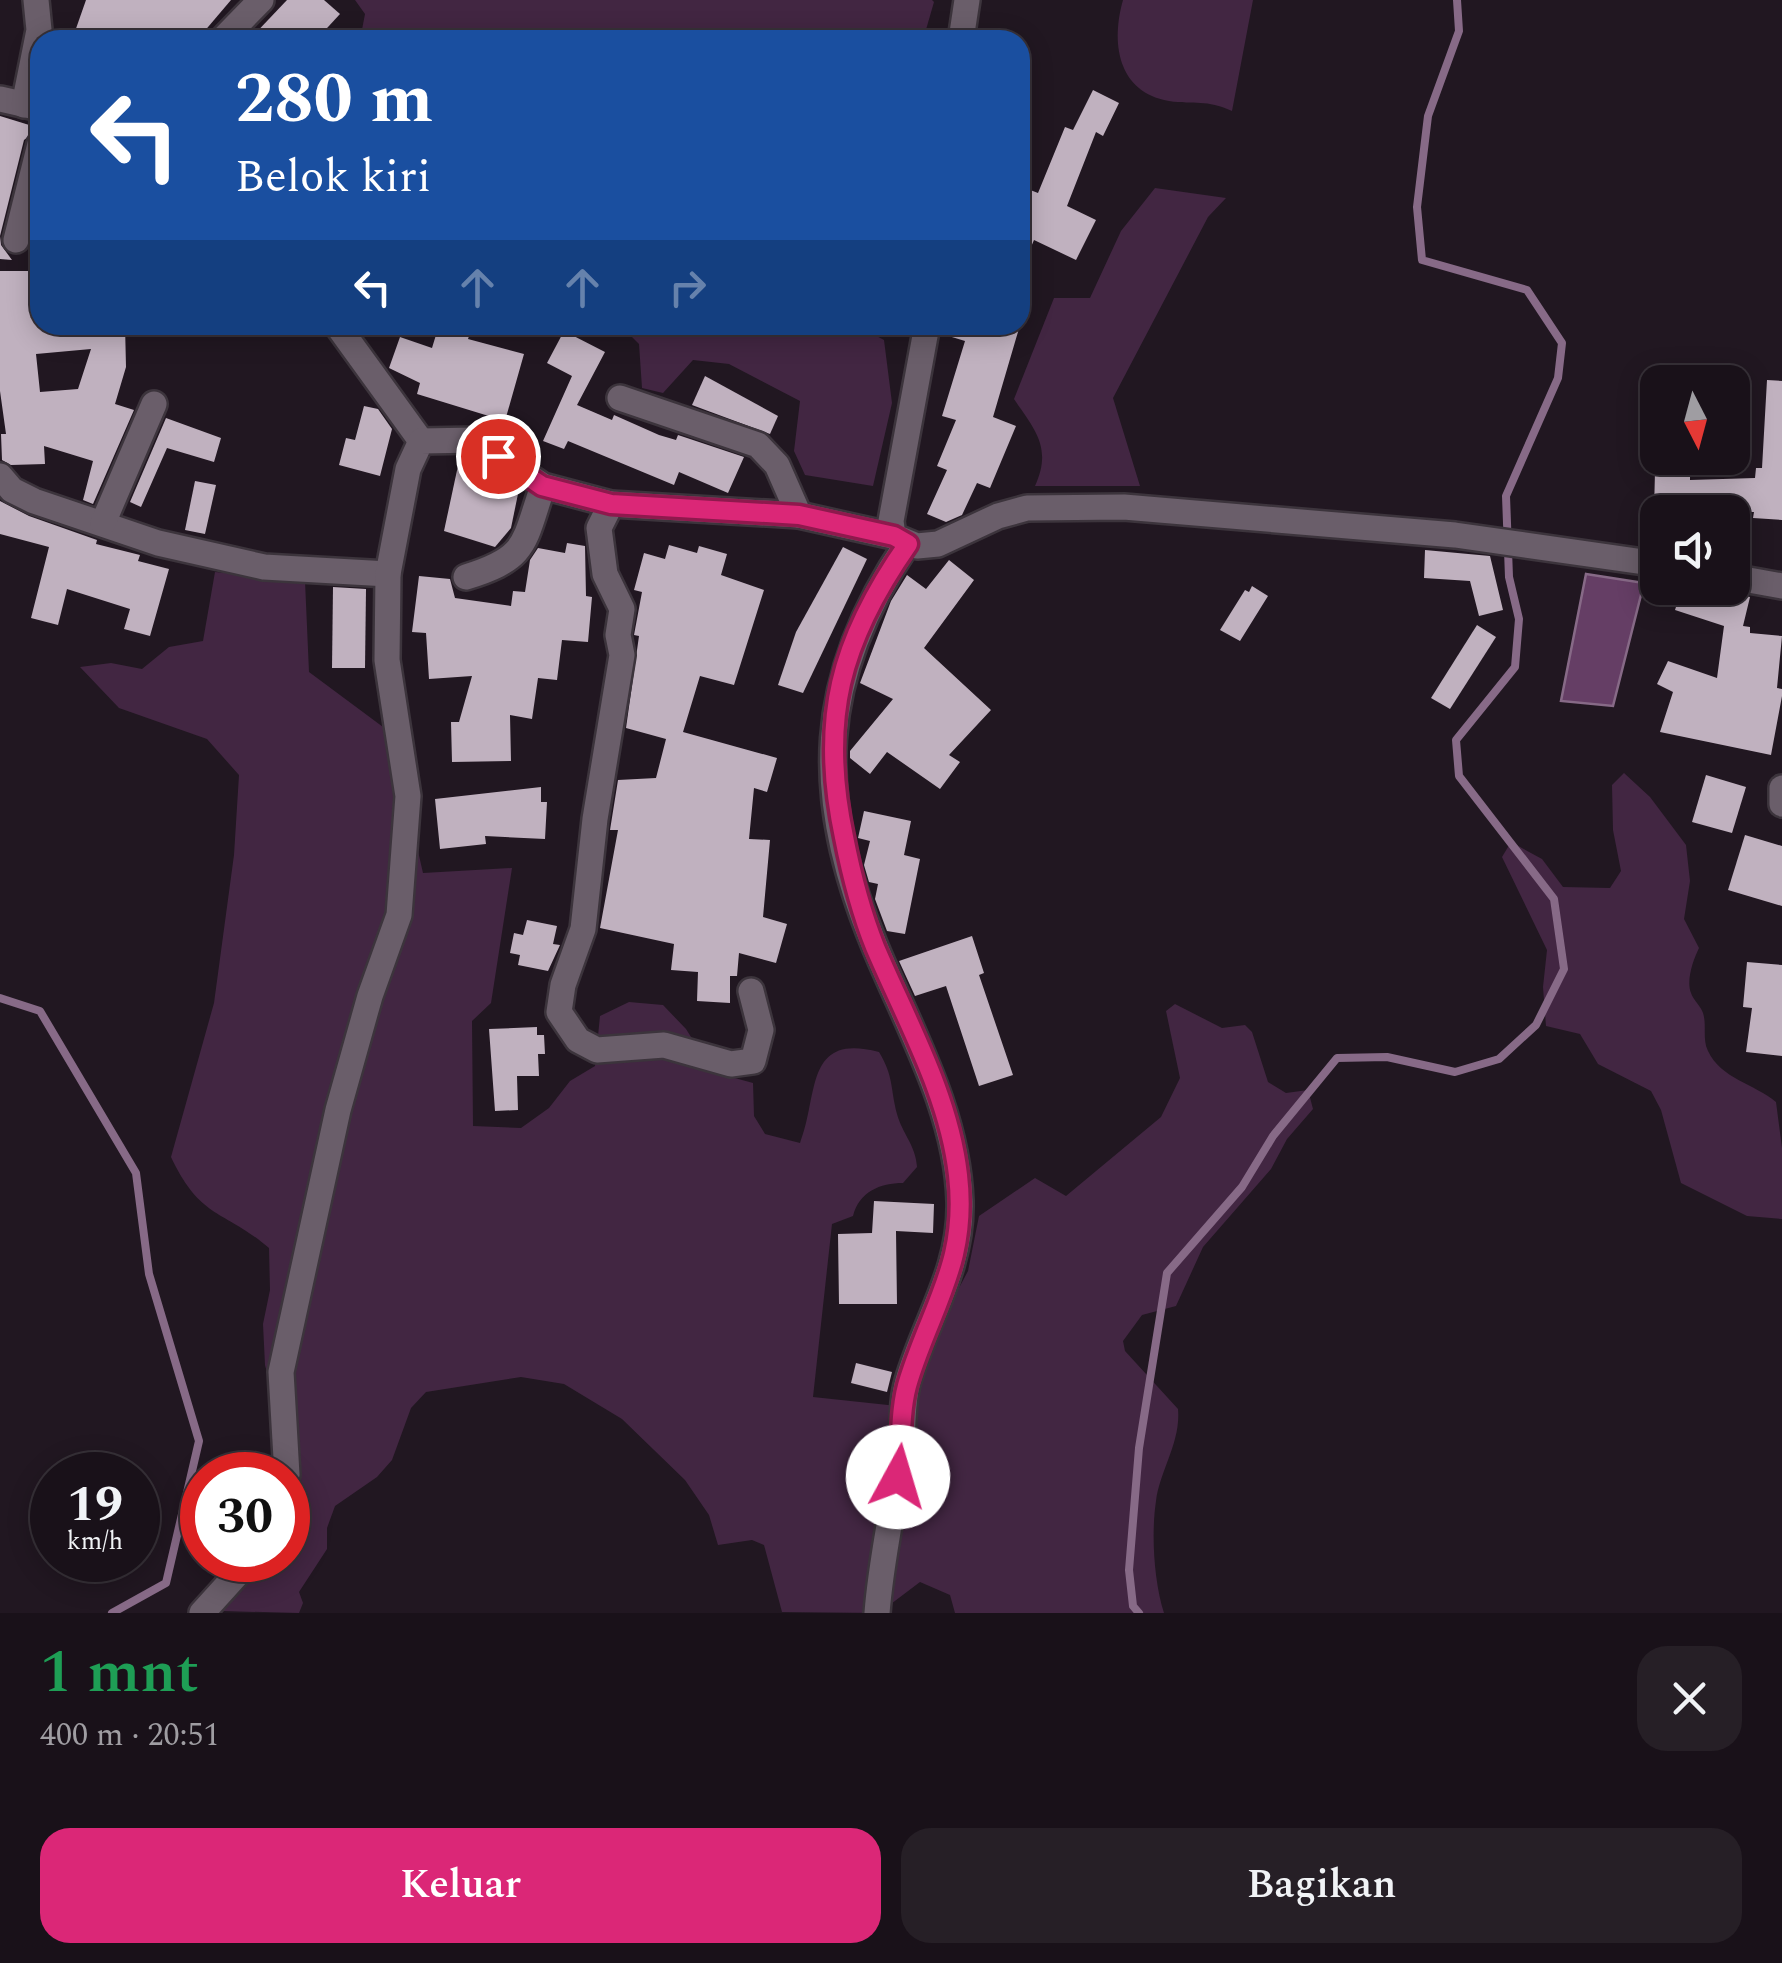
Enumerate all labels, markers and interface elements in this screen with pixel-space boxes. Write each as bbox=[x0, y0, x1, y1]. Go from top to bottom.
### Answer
text: 280 m bbox=[235, 47, 433, 153]
icon: left bbox=[70, 70, 200, 200]
text: Belok kiri bbox=[235, 143, 431, 212]
icon: left bbox=[345, 260, 400, 315]
icon: ahead bbox=[450, 260, 505, 315]
icon: ahead bbox=[555, 260, 610, 315]
icon: right bbox=[660, 260, 715, 315]
north arrow bbox=[1640, 365, 1750, 475]
map controls bbox=[1640, 365, 1750, 605]
pin bbox=[456, 414, 541, 499]
icon: arrive bbox=[471, 429, 526, 484]
button: sound bbox=[1640, 495, 1750, 605]
position arrow bbox=[846, 1425, 950, 1529]
speed limit sign: 30 bbox=[180, 1452, 310, 1582]
text: 19 bbox=[67, 1467, 123, 1543]
text: km/h bbox=[67, 1523, 123, 1561]
text: 1 mnt bbox=[40, 1627, 199, 1719]
button: close bbox=[1637, 1646, 1742, 1751]
text: 400 m · 20:51 bbox=[40, 1711, 220, 1760]
button: Keluar bbox=[40, 1828, 881, 1943]
button: Bagikan bbox=[901, 1828, 1742, 1943]

